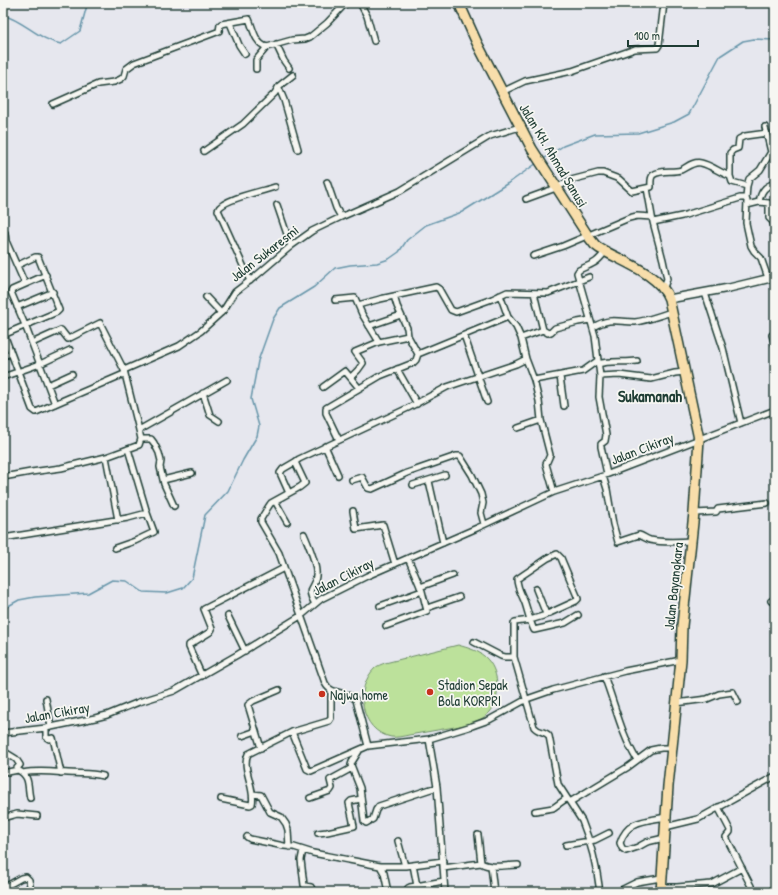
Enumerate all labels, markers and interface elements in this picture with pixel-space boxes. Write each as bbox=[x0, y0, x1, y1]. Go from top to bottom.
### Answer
scale bar bbox=[628, 22, 698, 48]
text: 100 m bbox=[634, 27, 660, 44]
street label: Jalan KH. Ahmad Sanusi bbox=[515, 99, 593, 211]
street label: Jalan Sukaresmi bbox=[226, 220, 302, 286]
district label: Sukamanah bbox=[618, 385, 682, 407]
street label: Jalan Cikiray bbox=[608, 427, 677, 470]
street label: Jalan Bayangkara bbox=[659, 541, 688, 631]
street label: Jalan Cikiray bbox=[309, 553, 377, 600]
place label: Stadion Sepak Bola KORPRI bbox=[438, 675, 508, 710]
place label: Najwa home bbox=[330, 685, 388, 705]
marker: Stadion Sepak Bola KORPRI bbox=[425, 687, 435, 697]
marker: Najwa home bbox=[317, 689, 327, 699]
street label: Jalan Cikiray bbox=[23, 697, 91, 728]

